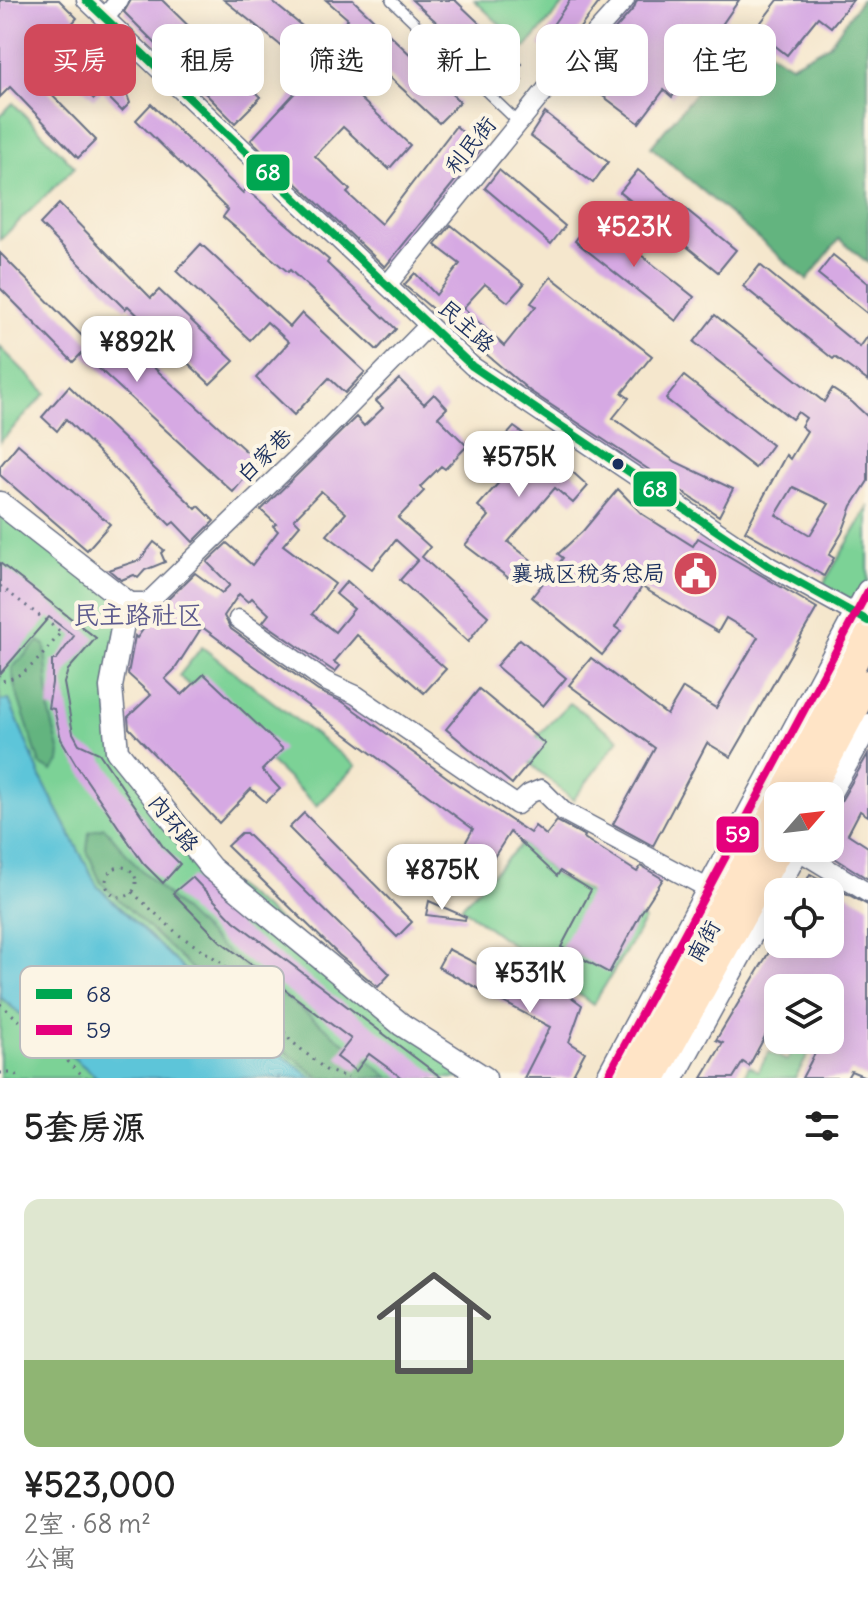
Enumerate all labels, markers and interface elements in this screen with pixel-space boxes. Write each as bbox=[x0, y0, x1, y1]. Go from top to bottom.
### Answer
chip: 买房 bbox=[24, 24, 136, 96]
chip: 租房 bbox=[152, 24, 264, 96]
chip: 筛选 bbox=[280, 24, 392, 96]
chip: 新上 bbox=[408, 24, 520, 96]
chip: 公寓 bbox=[536, 24, 648, 96]
chip: 住宅 bbox=[664, 24, 776, 96]
street label: 利民街 bbox=[438, 111, 502, 179]
line badge: 68 bbox=[245, 153, 291, 192]
text: 68 bbox=[255, 158, 281, 186]
pin: ¥523K bbox=[578, 201, 690, 269]
text: ¥523K bbox=[596, 210, 672, 243]
street label: 民主路 bbox=[433, 294, 501, 358]
pin: ¥892K bbox=[81, 316, 193, 384]
text: ¥892K bbox=[99, 325, 175, 358]
street label: 白家巷 bbox=[231, 422, 297, 488]
pin: ¥575K bbox=[463, 431, 575, 499]
text: ¥575K bbox=[482, 440, 556, 473]
unlabelled marker bbox=[610, 456, 626, 472]
line badge: 68 bbox=[632, 470, 678, 508]
text: 68 bbox=[642, 475, 668, 503]
public building icon: 襄城区税务总局 bbox=[672, 549, 720, 597]
place label: 襄城区税务总局 bbox=[511, 559, 665, 587]
district label: 民主路社区 bbox=[73, 598, 203, 631]
north arrow bbox=[764, 782, 844, 862]
map controls bbox=[764, 782, 844, 1054]
street label: 内环路 bbox=[143, 788, 205, 858]
line badge: 59 bbox=[715, 815, 760, 854]
text: 59 bbox=[725, 820, 751, 848]
pin: ¥875K bbox=[386, 844, 498, 912]
text: ¥875K bbox=[405, 853, 479, 886]
button: locate bbox=[764, 878, 844, 958]
street label: 南街 bbox=[680, 915, 726, 967]
pin: ¥531K bbox=[474, 947, 586, 1015]
text: ¥531K bbox=[494, 956, 566, 989]
legend bbox=[20, 966, 284, 1058]
button: layers bbox=[764, 974, 844, 1054]
text: 68 bbox=[86, 980, 111, 1008]
text: 59 bbox=[86, 1016, 111, 1044]
icon: filters bbox=[800, 1104, 844, 1148]
text: 5套房源 bbox=[24, 1105, 146, 1148]
icon: home bbox=[362, 1251, 506, 1395]
text: ¥523,000 bbox=[24, 1463, 176, 1506]
text: 2室 · 68 m² bbox=[24, 1507, 151, 1540]
text: 公寓 bbox=[24, 1541, 76, 1574]

